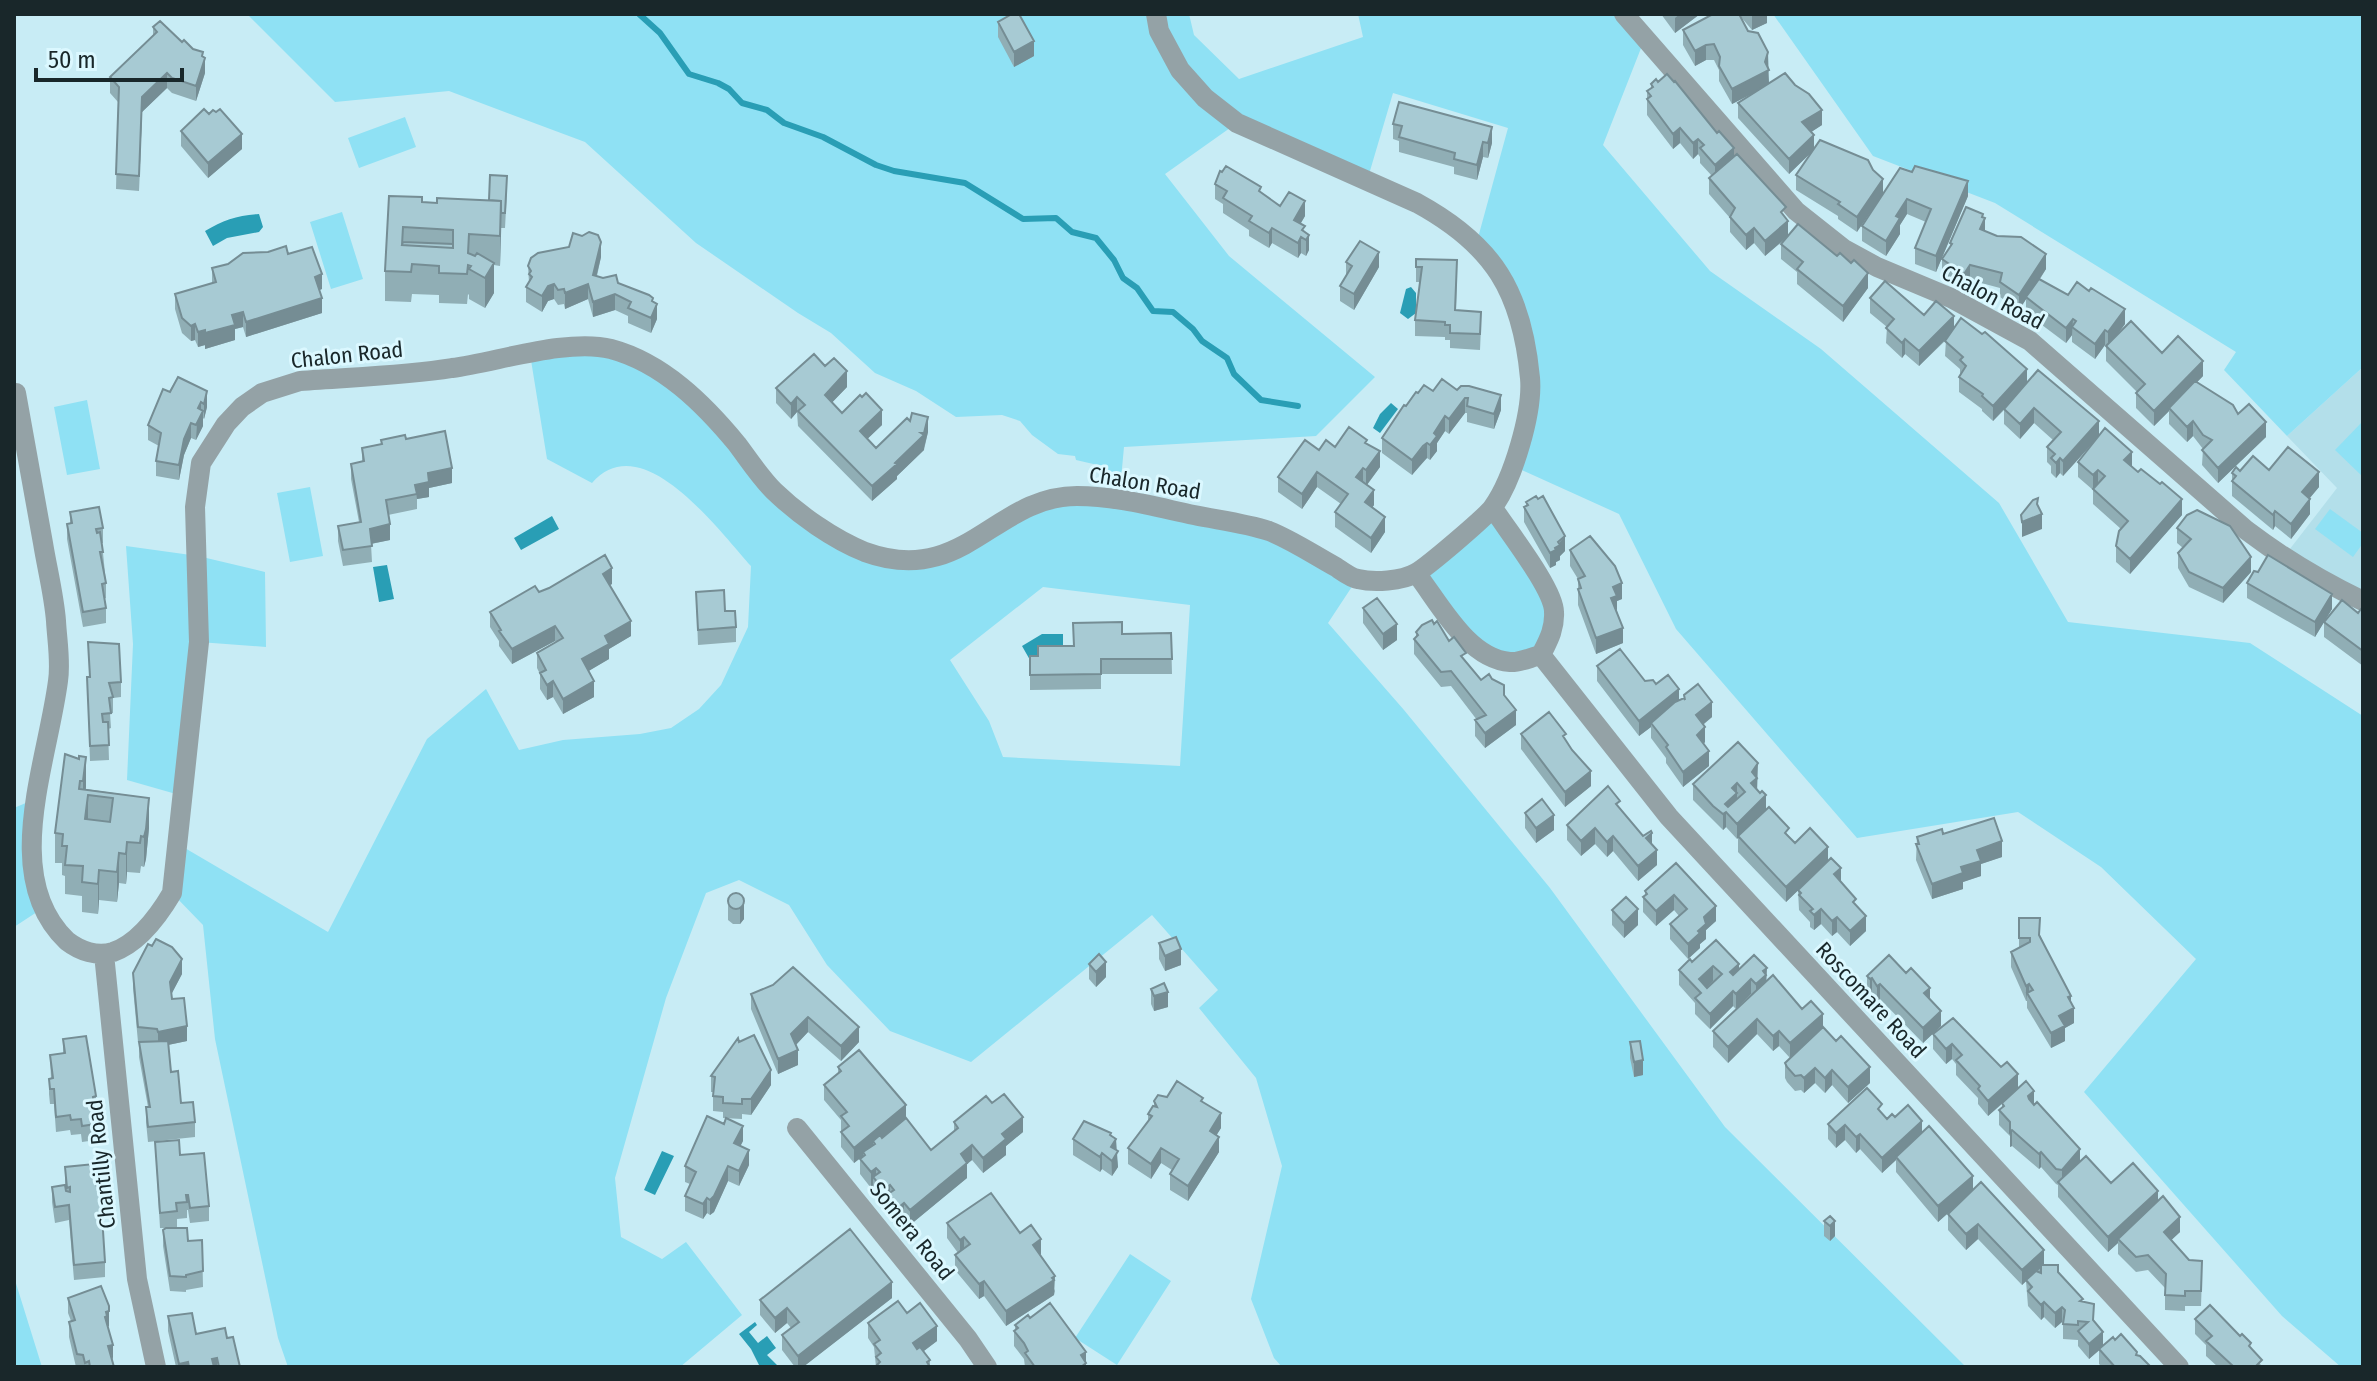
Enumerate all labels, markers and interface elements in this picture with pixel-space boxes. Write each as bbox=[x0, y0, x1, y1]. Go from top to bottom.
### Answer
scale bar bbox=[36, 32, 182, 82]
text: 50 m bbox=[48, 46, 96, 74]
street label: Chalon Road bbox=[1937, 259, 2049, 335]
street label: Chalon Road bbox=[290, 336, 404, 374]
street label: Chalon Road bbox=[1087, 461, 1203, 505]
street label: Roscomare Road bbox=[1810, 936, 1932, 1064]
street label: Chantilly Road bbox=[81, 1098, 121, 1230]
street label: Somera Road bbox=[864, 1176, 960, 1286]

